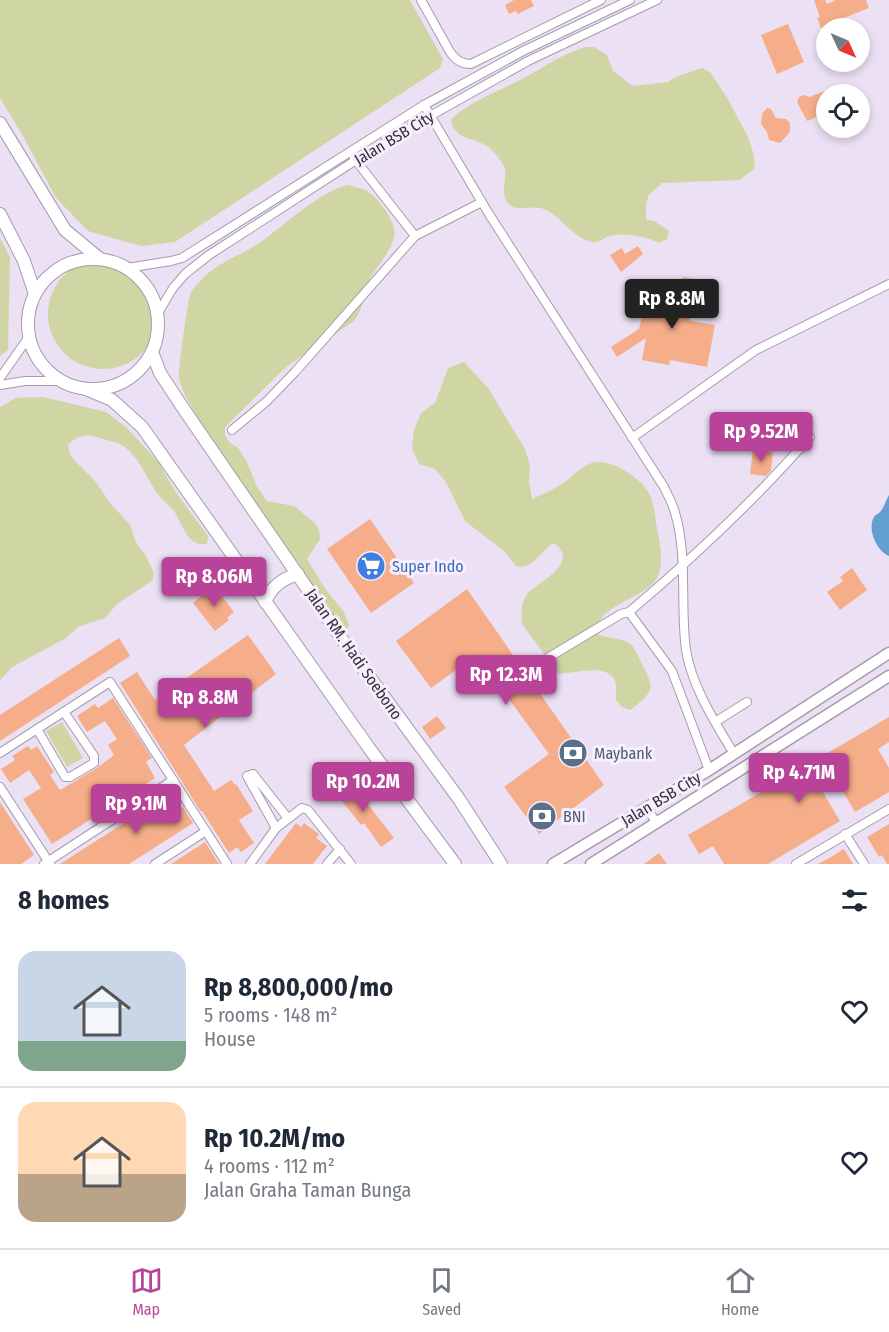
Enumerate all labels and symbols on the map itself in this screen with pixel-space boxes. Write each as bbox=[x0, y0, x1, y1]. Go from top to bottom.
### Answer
north arrow bbox=[816, 18, 870, 72]
street label: Jalan BSB City bbox=[351, 106, 438, 169]
pin: Rp 8.8M bbox=[617, 279, 727, 330]
pin: Rp 9.52M bbox=[699, 412, 823, 463]
supermarket icon: Super Indo bbox=[355, 550, 387, 582]
pin: Rp 8.06M bbox=[152, 557, 276, 608]
place label: Super Indo bbox=[392, 557, 464, 576]
street label: Jalan RM. Hadi Soebono bbox=[302, 585, 406, 723]
pin: Rp 12.3M bbox=[444, 655, 568, 706]
pin: Rp 8.8M bbox=[150, 678, 260, 729]
bank icon: Maybank bbox=[557, 737, 589, 769]
place label: Maybank bbox=[594, 744, 653, 763]
pin: Rp 4.71M bbox=[737, 753, 861, 804]
pin: Rp 10.2M bbox=[301, 762, 425, 813]
street label: Jalan BSB City bbox=[618, 767, 705, 830]
pin: Rp 9.1M bbox=[81, 784, 191, 835]
bank icon: BNI bbox=[526, 800, 558, 832]
place label: BNI bbox=[563, 807, 586, 826]

